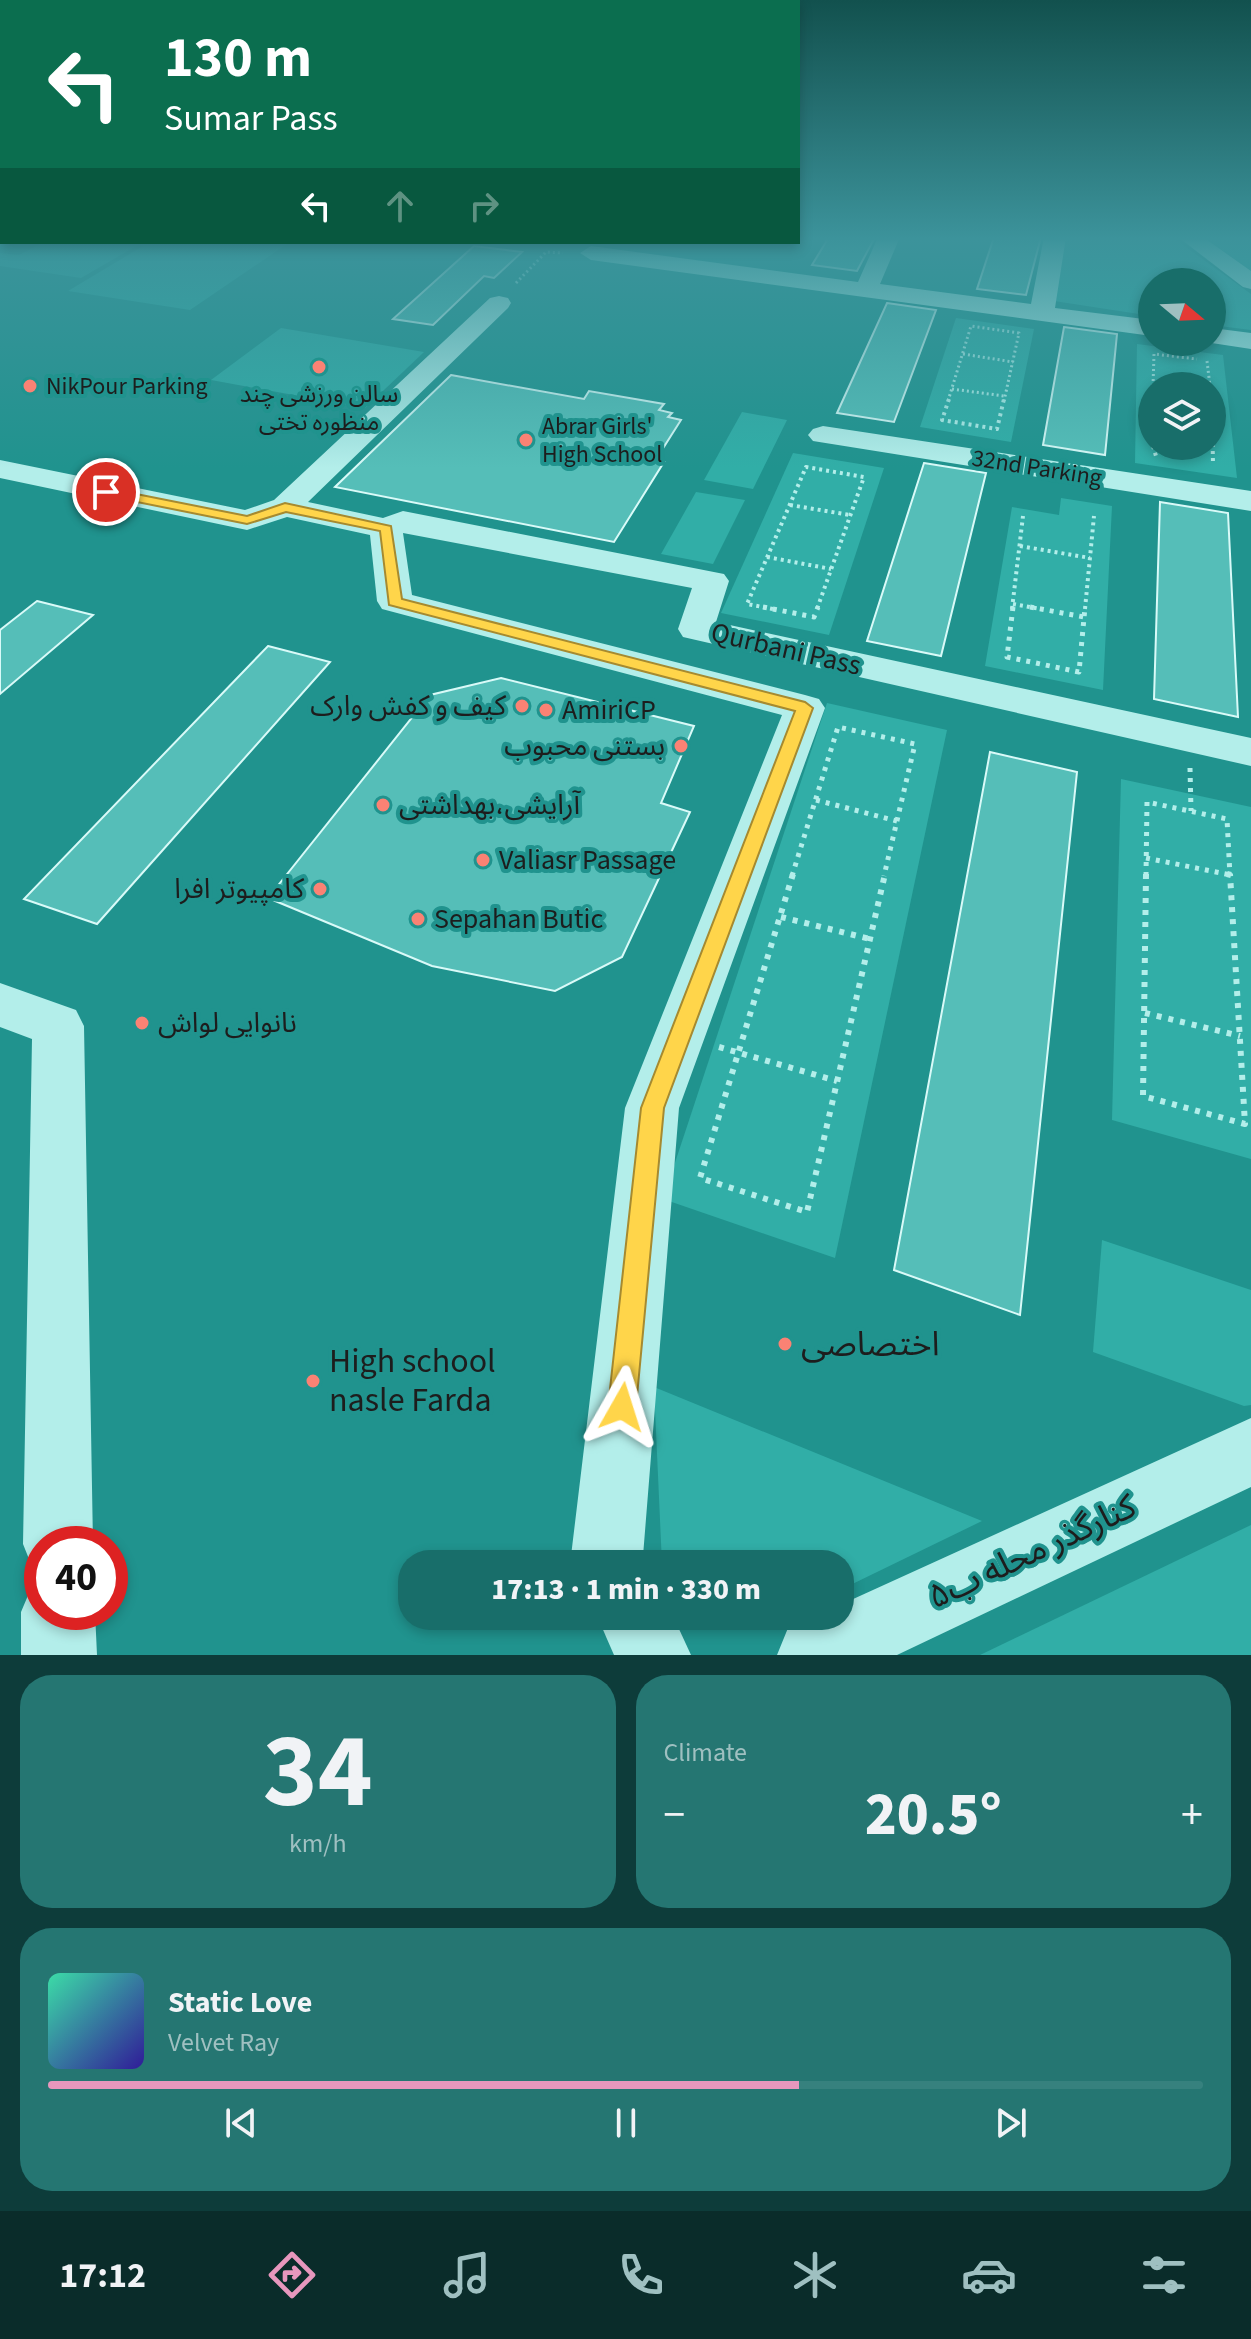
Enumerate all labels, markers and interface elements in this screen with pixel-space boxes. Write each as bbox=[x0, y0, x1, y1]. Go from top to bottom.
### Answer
text: 130 m bbox=[164, 19, 312, 98]
icon: left bbox=[32, 32, 136, 136]
text: Sumar Pass bbox=[164, 93, 338, 144]
icon: left bbox=[294, 184, 338, 228]
icon: ahead bbox=[378, 184, 422, 228]
icon: right bbox=[462, 184, 506, 228]
north arrow bbox=[1138, 268, 1226, 356]
map controls bbox=[1138, 268, 1226, 460]
marker: سالن ورزشی چند منظوره تختی bbox=[310, 358, 328, 376]
place label: NikPour Parking bbox=[46, 369, 208, 404]
button: layers bbox=[1138, 372, 1226, 460]
marker: NikPour Parking bbox=[21, 377, 39, 395]
place label: سالن ورزشی چند منظوره تختی bbox=[240, 377, 398, 440]
place label: Abrar Girls' High School bbox=[542, 409, 662, 472]
marker: Abrar Girls' High School bbox=[517, 431, 535, 449]
street label: 32nd Parking bbox=[970, 440, 1104, 496]
pin bbox=[72, 458, 140, 526]
icon: arrive bbox=[84, 470, 128, 514]
street label: Qurbani Pass bbox=[707, 612, 865, 686]
place label: کیف و کفش وارک bbox=[310, 686, 506, 726]
place label: AmiriCP bbox=[562, 690, 656, 730]
marker: کیف و کفش وارک bbox=[513, 697, 531, 715]
marker: AmiriCP bbox=[537, 701, 555, 719]
place label: بستنی محبوب bbox=[504, 726, 665, 766]
marker: بستنی محبوب bbox=[672, 737, 690, 755]
place label: آرایشی،بهداشتی bbox=[399, 785, 582, 825]
marker: آرایشی،بهداشتی bbox=[374, 796, 392, 814]
place label: Valiasr Passage bbox=[499, 840, 676, 880]
marker: Valiasr Passage bbox=[474, 851, 492, 869]
place label: کامپیوتر افرا bbox=[174, 869, 304, 909]
marker: کامپیوتر افرا bbox=[311, 880, 329, 898]
place label: Sepahan Butic bbox=[434, 899, 603, 939]
marker: Sepahan Butic bbox=[409, 910, 427, 928]
place label: نانوایی لواش bbox=[158, 1003, 297, 1043]
marker: نانوایی لواش bbox=[133, 1014, 151, 1032]
place label: اختصاصی bbox=[801, 1320, 940, 1369]
marker: اختصاصی bbox=[776, 1335, 794, 1353]
place label: High school nasle Farda bbox=[329, 1337, 496, 1425]
position arrow bbox=[580, 1365, 664, 1449]
marker: High school nasle Farda bbox=[304, 1372, 322, 1390]
street label: کنارگذر محله ب۵ bbox=[920, 1482, 1145, 1622]
speed limit sign: 40 bbox=[24, 1526, 128, 1630]
text: 17:13 · 1 min · 330 m bbox=[491, 1568, 761, 1611]
text: 34 bbox=[263, 1699, 373, 1847]
text: Climate bbox=[664, 1734, 747, 1771]
text: 20.5° bbox=[865, 1773, 1002, 1858]
text: − bbox=[664, 1784, 685, 1847]
text: + bbox=[1181, 1784, 1203, 1847]
text: km/h bbox=[289, 1825, 347, 1862]
text: Static Love bbox=[168, 1981, 312, 2024]
text: Velvet Ray bbox=[168, 2024, 279, 2061]
icon: previous bbox=[219, 2101, 263, 2145]
icon: pause bbox=[604, 2101, 648, 2145]
icon: next bbox=[989, 2101, 1033, 2145]
icon: directions bbox=[264, 2247, 320, 2303]
icon: music bbox=[439, 2247, 495, 2303]
icon: phone bbox=[613, 2247, 669, 2303]
icon: climate bbox=[787, 2247, 843, 2303]
icon: car bbox=[961, 2247, 1017, 2303]
icon: filters bbox=[1136, 2247, 1192, 2303]
text: 17:12 bbox=[59, 2250, 146, 2301]

